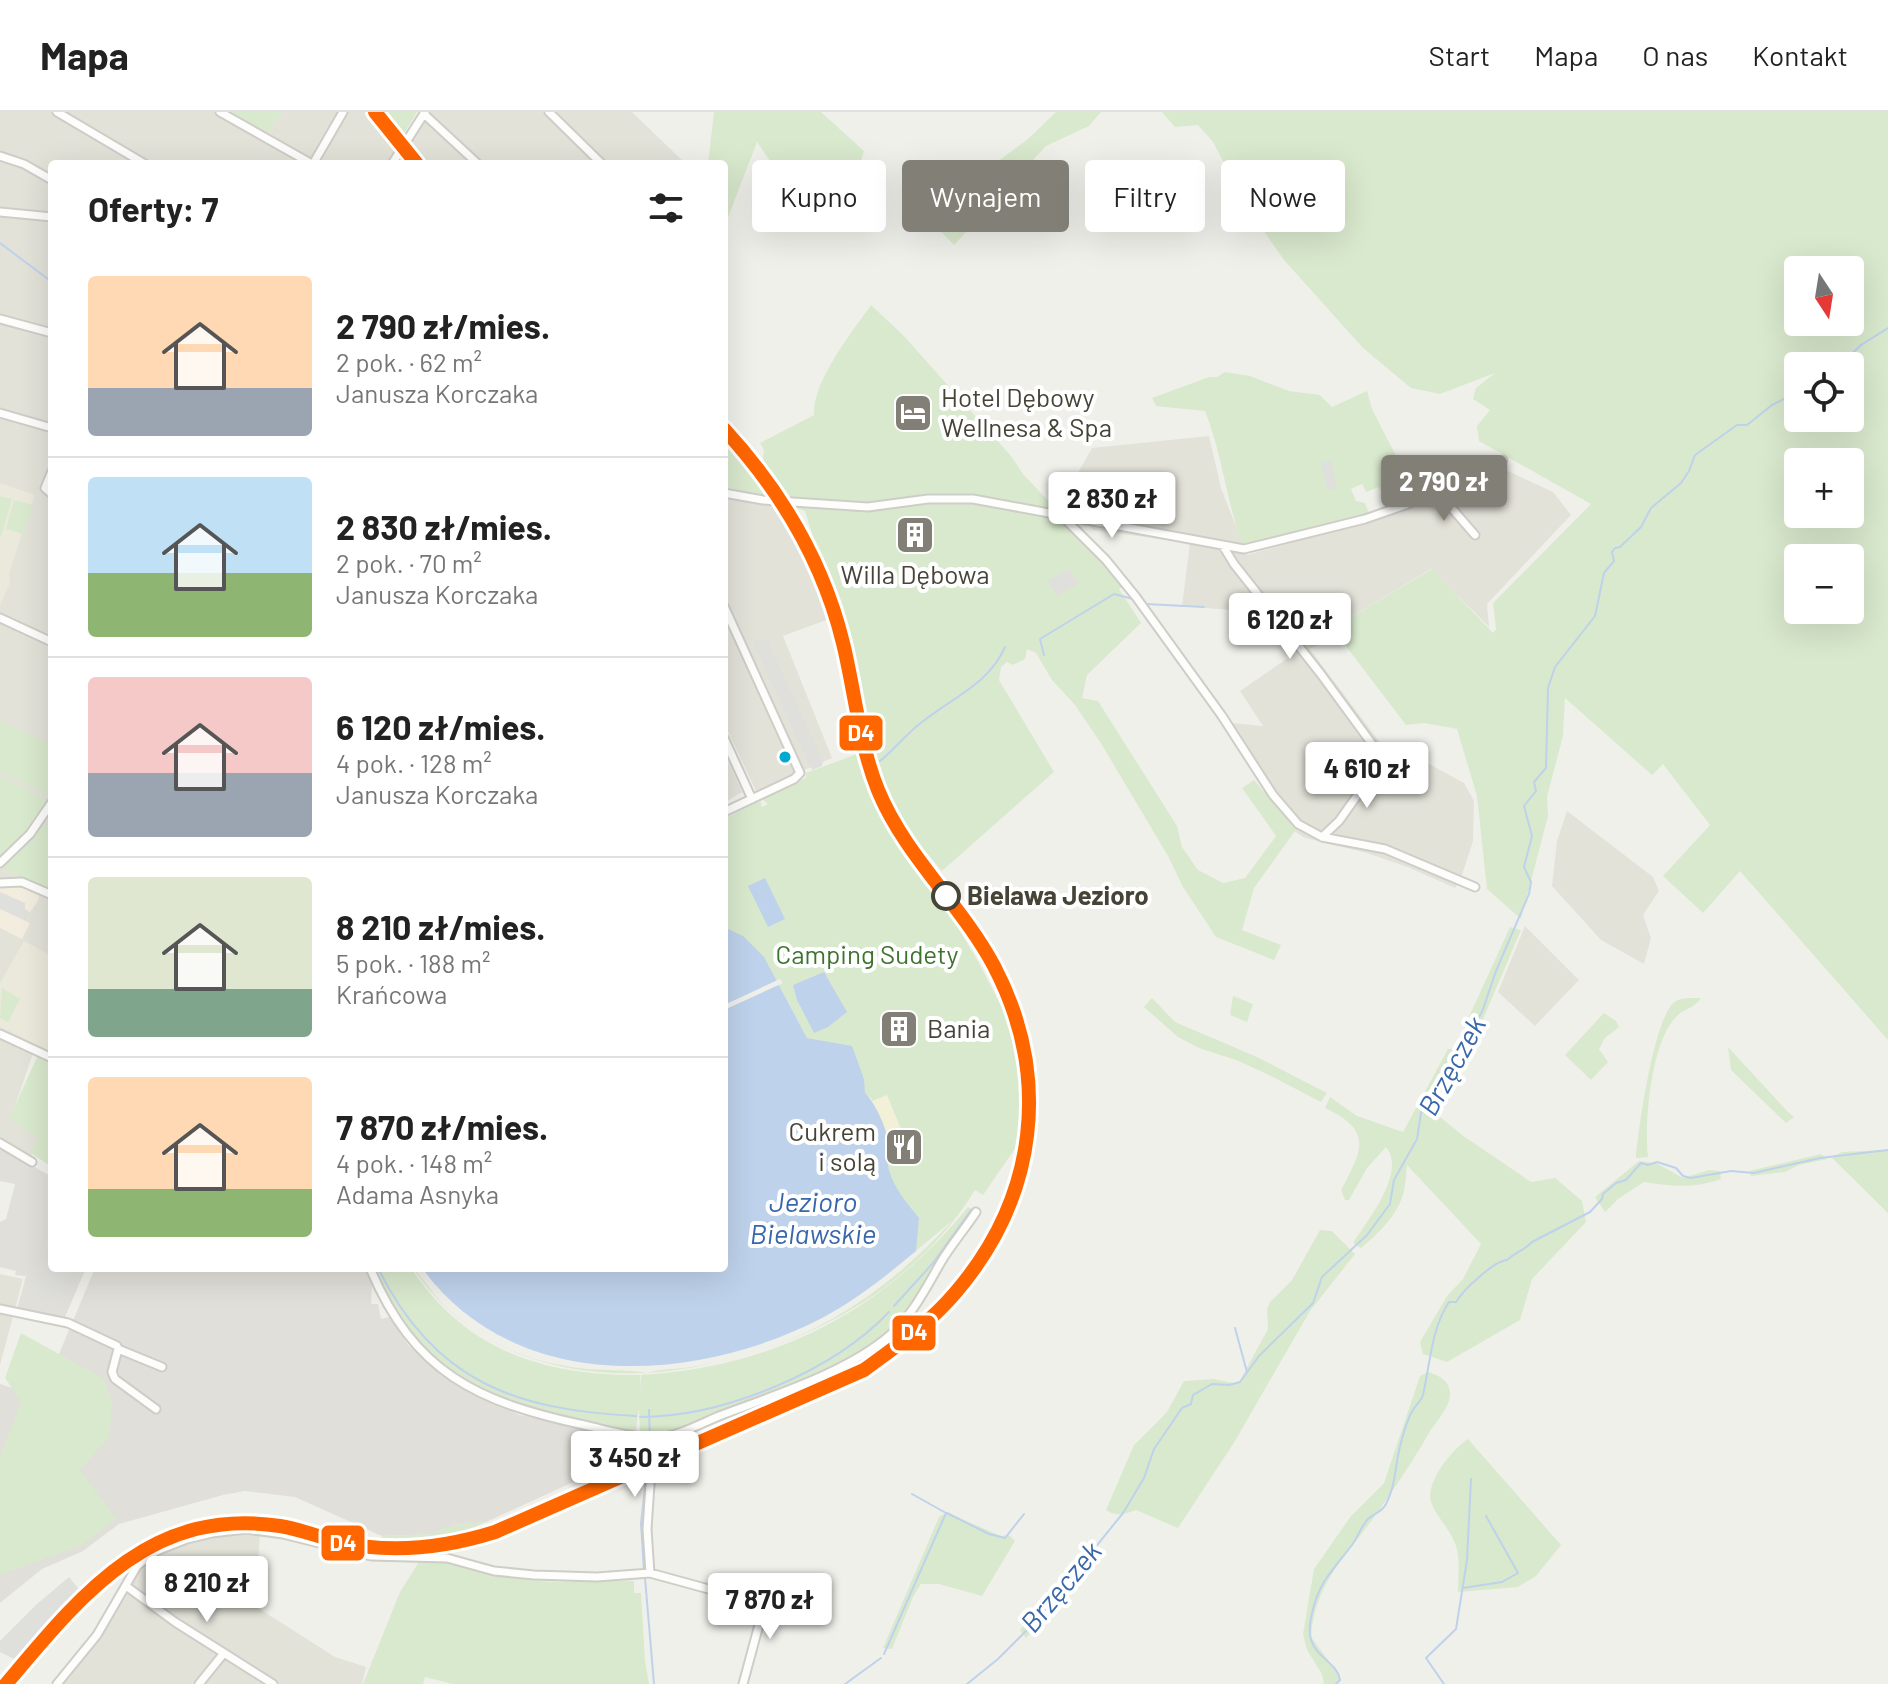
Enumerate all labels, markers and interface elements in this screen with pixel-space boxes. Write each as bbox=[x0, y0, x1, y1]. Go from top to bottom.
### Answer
text: Mapa bbox=[40, 32, 129, 78]
text: Start bbox=[1429, 38, 1490, 72]
text: Mapa bbox=[1534, 38, 1598, 72]
text: O nas bbox=[1642, 38, 1708, 72]
text: Kontakt bbox=[1752, 38, 1848, 72]
chip: Kupno bbox=[752, 160, 886, 232]
chip: Wynajem bbox=[902, 160, 1069, 232]
chip: Filtry bbox=[1085, 160, 1205, 232]
chip: Nowe bbox=[1221, 160, 1345, 232]
icon: filters bbox=[644, 186, 688, 230]
text: Oferty: 7 bbox=[88, 188, 218, 229]
north arrow bbox=[1784, 256, 1864, 336]
map controls bbox=[1784, 256, 1864, 624]
text: 2 790 zł/mies. bbox=[336, 305, 550, 346]
icon: home bbox=[152, 308, 248, 404]
text: 2 pok. · 62 m² bbox=[336, 346, 482, 377]
button: locate bbox=[1784, 352, 1864, 432]
text: Janusza Korczaka bbox=[336, 377, 538, 408]
place label: Hotel Dębowy Wellnesa & Spa bbox=[941, 381, 1112, 442]
hotel icon: Hotel Dębowy Wellnesa & Spa bbox=[892, 392, 934, 434]
button: + bbox=[1784, 448, 1864, 528]
pin: 2 790 zł bbox=[1361, 455, 1527, 523]
text: 2 790 zł bbox=[1399, 465, 1489, 496]
pin: 2 830 zł bbox=[1029, 472, 1195, 540]
text: 2 830 zł bbox=[1066, 482, 1158, 513]
text: 2 830 zł/mies. bbox=[336, 506, 552, 547]
icon: home bbox=[152, 509, 248, 605]
building icon: Willa Dębowa bbox=[894, 514, 936, 556]
button: − bbox=[1784, 544, 1864, 624]
text: 2 pok. · 70 m² bbox=[336, 547, 482, 578]
place label: Willa Dębowa bbox=[840, 558, 990, 589]
text: Janusza Korczaka bbox=[336, 578, 538, 609]
pin: 6 120 zł bbox=[1207, 593, 1373, 661]
text: 6 120 zł bbox=[1247, 603, 1333, 634]
text: 6 120 zł/mies. bbox=[336, 706, 545, 747]
icon: home bbox=[152, 709, 248, 805]
line badge: D4 bbox=[838, 714, 884, 752]
text: D4 bbox=[848, 719, 874, 745]
pin: 4 610 zł bbox=[1284, 742, 1450, 810]
text: 4 pok. · 128 m² bbox=[336, 747, 492, 778]
unlabelled marker bbox=[777, 749, 793, 765]
text: 4 610 zł bbox=[1323, 752, 1411, 783]
text: Janusza Korczaka bbox=[336, 778, 538, 809]
place label: Bielawa Jezioro bbox=[967, 879, 1149, 910]
marker: Bielawa Jezioro bbox=[932, 882, 960, 910]
text: 8 210 zł/mies. bbox=[336, 906, 545, 947]
icon: home bbox=[152, 909, 248, 1005]
park label: Camping Sudety bbox=[776, 938, 958, 969]
text: 5 pok. · 188 m² bbox=[336, 947, 490, 978]
text: Krańcowa bbox=[336, 978, 447, 1009]
building icon: Bania bbox=[878, 1008, 920, 1050]
water label: Brzęczek bbox=[1410, 1010, 1492, 1121]
place label: Bania bbox=[927, 1012, 990, 1043]
text: 7 870 zł/mies. bbox=[336, 1106, 548, 1147]
icon: home bbox=[152, 1109, 248, 1205]
place label: Cukrem i solą bbox=[789, 1115, 876, 1176]
restaurant icon: Cukrem i solą bbox=[883, 1126, 925, 1168]
text: 4 pok. · 148 m² bbox=[336, 1147, 492, 1178]
text: Adama Asnyka bbox=[336, 1178, 499, 1209]
water label: Jezioro Bielawskie bbox=[750, 1184, 876, 1250]
line badge: D4 bbox=[891, 1314, 937, 1352]
text: D4 bbox=[901, 1318, 927, 1344]
pin: 3 450 zł bbox=[552, 1431, 718, 1499]
text: 3 450 zł bbox=[589, 1441, 681, 1472]
line badge: D4 bbox=[320, 1524, 366, 1562]
text: D4 bbox=[330, 1529, 356, 1555]
water label: Brzęczek bbox=[1013, 1534, 1108, 1639]
pin: 8 210 zł bbox=[124, 1556, 290, 1624]
text: 8 210 zł bbox=[164, 1566, 250, 1597]
pin: 7 870 zł bbox=[687, 1573, 853, 1641]
text: 7 870 zł bbox=[726, 1583, 814, 1614]

